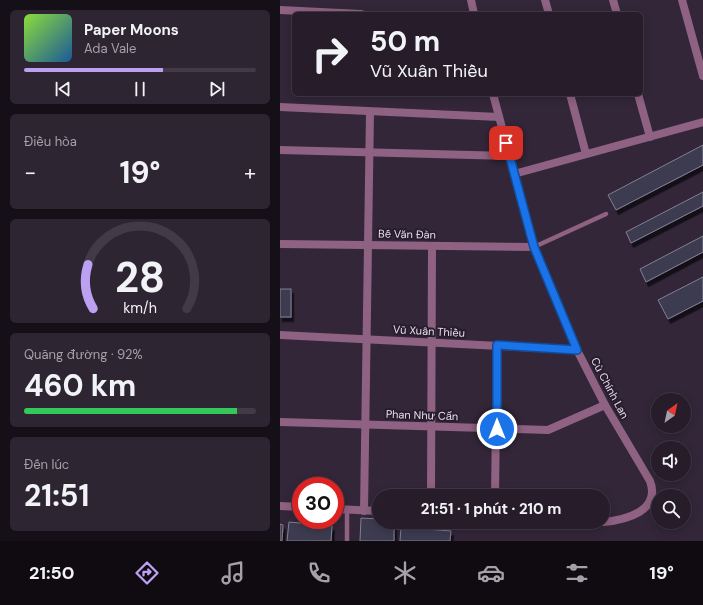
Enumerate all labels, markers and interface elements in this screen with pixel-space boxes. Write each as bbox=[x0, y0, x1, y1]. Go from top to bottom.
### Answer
text: Paper Moons bbox=[84, 20, 179, 40]
text: 50 m bbox=[370, 23, 440, 60]
icon: right bbox=[304, 28, 356, 80]
text: Ada Vale bbox=[84, 40, 136, 57]
text: Vũ Xuân Thiều bbox=[370, 59, 488, 83]
icon: previous bbox=[52, 78, 74, 100]
icon: pause bbox=[129, 78, 151, 100]
icon: next bbox=[206, 78, 228, 100]
pin bbox=[489, 126, 523, 160]
icon: arrive bbox=[495, 132, 517, 154]
text: Điều hòa bbox=[24, 133, 77, 150]
text: 19° bbox=[120, 153, 160, 192]
text: − bbox=[24, 158, 36, 187]
text: + bbox=[244, 158, 256, 187]
street label: Bế Văn Đàn bbox=[378, 226, 436, 242]
text: 28 bbox=[115, 250, 165, 304]
text: km/h bbox=[123, 298, 157, 316]
street label: Vũ Xuân Thiều bbox=[393, 322, 465, 340]
text: Quãng đường · 92% bbox=[24, 346, 143, 363]
street label: Cù Chính Lan bbox=[588, 355, 632, 421]
text: 460 km bbox=[24, 366, 136, 405]
north arrow bbox=[651, 393, 691, 433]
map controls bbox=[651, 393, 691, 529]
street label: Phan Như Cẩn bbox=[386, 407, 458, 423]
position arrow bbox=[476, 408, 518, 450]
button: sound bbox=[651, 441, 691, 481]
text: Đến lúc bbox=[24, 456, 69, 473]
text: 21:51 bbox=[24, 476, 89, 515]
speed limit sign: 30 bbox=[292, 477, 344, 529]
button: search bbox=[651, 489, 691, 529]
text: 21:51 · 1 phút · 210 m bbox=[421, 499, 561, 519]
icon: directions bbox=[133, 559, 161, 587]
icon: music bbox=[219, 559, 247, 587]
icon: phone bbox=[305, 559, 333, 587]
icon: climate bbox=[391, 559, 419, 587]
icon: car bbox=[477, 559, 505, 587]
icon: filters bbox=[563, 559, 591, 587]
text: 21:50 bbox=[29, 561, 74, 585]
text: 19° bbox=[649, 561, 674, 585]

